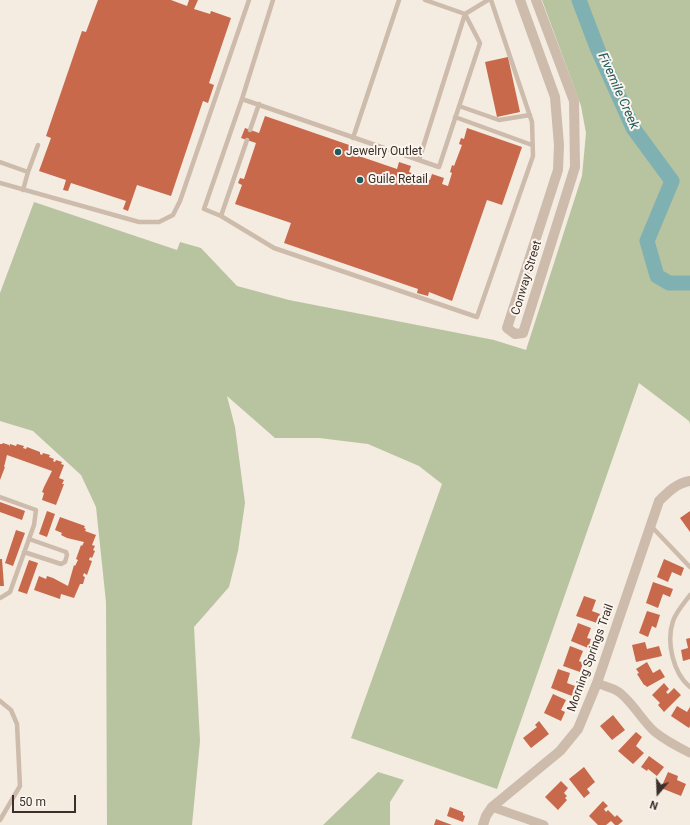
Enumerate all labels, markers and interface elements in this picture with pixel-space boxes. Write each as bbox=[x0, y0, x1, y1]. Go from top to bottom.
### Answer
water label: Fivemile Creek bbox=[594, 50, 642, 132]
place label: Jewelry Outlet bbox=[346, 145, 422, 159]
marker: Jewelry Outlet bbox=[333, 147, 343, 157]
place label: Guile Retail bbox=[368, 173, 428, 187]
marker: Guile Retail bbox=[355, 175, 365, 185]
street label: Conway Street bbox=[509, 239, 545, 317]
street label: Morning Springs Trail bbox=[565, 602, 617, 714]
north arrow bbox=[638, 773, 678, 813]
scale bar bbox=[14, 787, 78, 813]
text: 50 m bbox=[19, 795, 46, 809]
text: N bbox=[648, 797, 660, 812]

